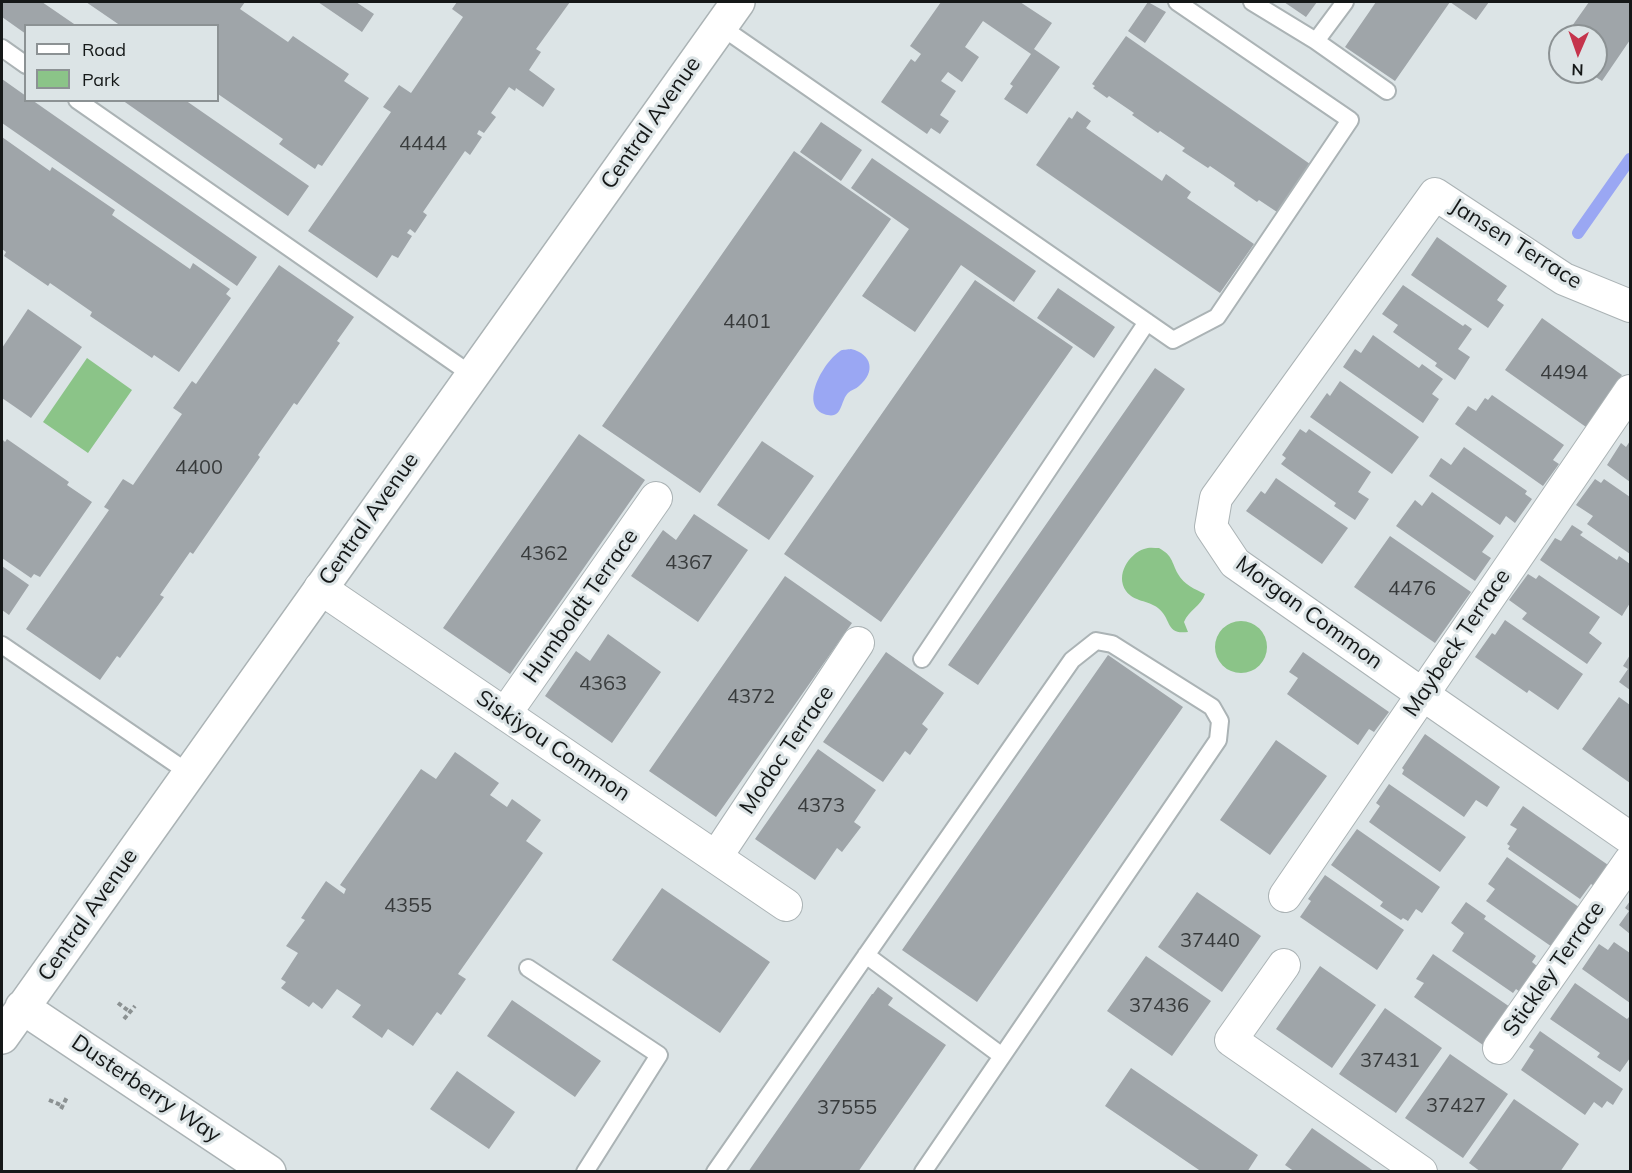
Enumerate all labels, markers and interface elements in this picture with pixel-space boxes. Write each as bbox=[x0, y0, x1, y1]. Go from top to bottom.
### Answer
legend bbox=[24, 24, 219, 102]
north arrow bbox=[1548, 24, 1608, 84]
text: Road bbox=[82, 38, 126, 61]
street label: Central Avenue bbox=[596, 52, 706, 194]
text: N bbox=[1571, 60, 1584, 80]
text: Park bbox=[82, 68, 120, 91]
house number: 4444 bbox=[399, 132, 447, 156]
street label: Jansen Terrace bbox=[1445, 193, 1587, 295]
house number: 4401 bbox=[723, 310, 771, 334]
house number: 4494 bbox=[1540, 361, 1588, 385]
street label: Central Avenue bbox=[314, 448, 424, 590]
house number: 4400 bbox=[175, 456, 223, 480]
street label: Humboldt Terrace bbox=[518, 524, 644, 688]
house number: 4362 bbox=[520, 542, 568, 566]
house number: 4367 bbox=[665, 551, 713, 575]
street label: Morgan Common bbox=[1230, 551, 1388, 675]
street label: Maybeck Terrace bbox=[1398, 564, 1516, 722]
house number: 4476 bbox=[1388, 577, 1436, 601]
house number: 4363 bbox=[579, 672, 627, 696]
street label: Modoc Terrace bbox=[734, 681, 840, 819]
street label: Siskiyou Common bbox=[471, 685, 635, 807]
house number: 4372 bbox=[727, 685, 775, 709]
house number: 4373 bbox=[797, 794, 845, 818]
street label: Central Avenue bbox=[33, 844, 143, 986]
house number: 4355 bbox=[384, 894, 432, 918]
street label: Stickley Terrace bbox=[1498, 896, 1610, 1042]
house number: 37440 bbox=[1180, 929, 1240, 953]
house number: 37436 bbox=[1129, 994, 1189, 1018]
street label: Dusterberry Way bbox=[66, 1029, 226, 1149]
house number: 37431 bbox=[1360, 1049, 1420, 1073]
house number: 37427 bbox=[1426, 1094, 1486, 1118]
house number: 37555 bbox=[817, 1096, 877, 1120]

